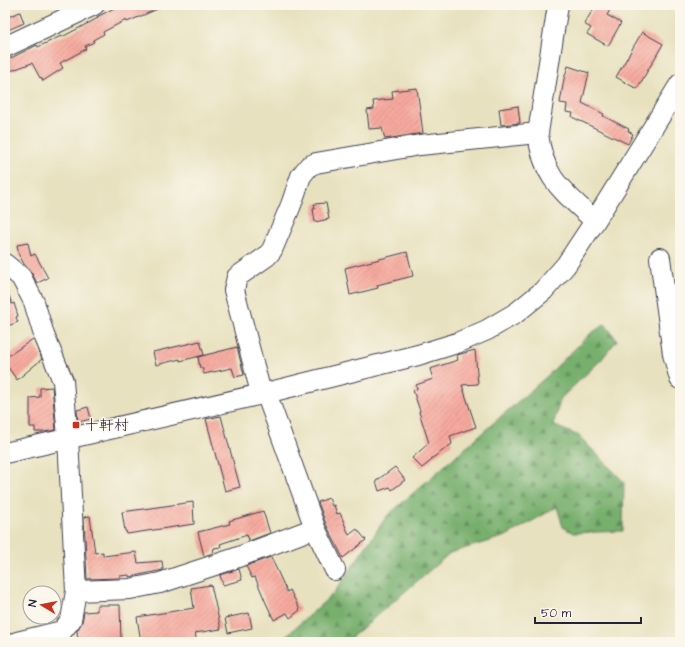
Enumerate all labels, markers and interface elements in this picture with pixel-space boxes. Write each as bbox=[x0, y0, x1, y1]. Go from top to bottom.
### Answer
place label: 十軒村 bbox=[84, 415, 129, 436]
marker: 十軒村 bbox=[71, 420, 81, 430]
north arrow bbox=[22, 585, 62, 625]
text: N bbox=[25, 599, 41, 608]
scale bar bbox=[535, 599, 641, 625]
text: 50 m bbox=[541, 605, 572, 622]

